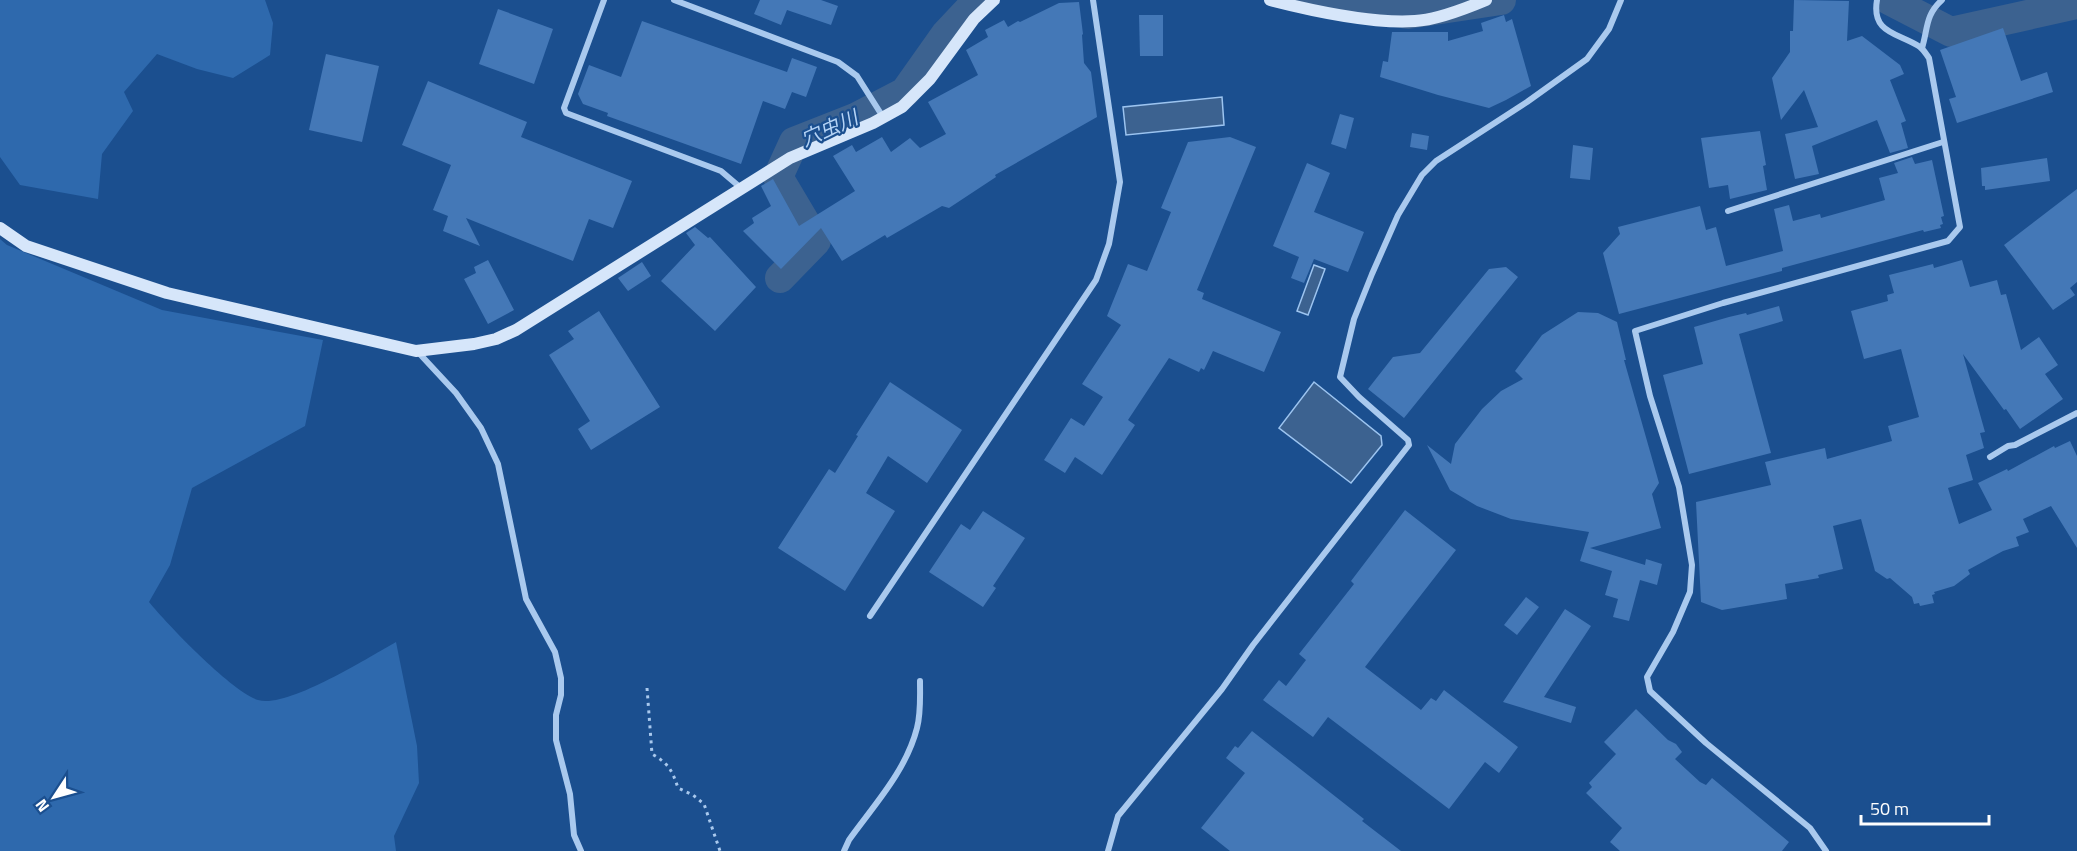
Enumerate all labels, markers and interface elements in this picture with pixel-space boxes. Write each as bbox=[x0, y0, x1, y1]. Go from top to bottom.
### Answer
water label: 穴虫川 bbox=[795, 101, 865, 154]
north arrow bbox=[24, 767, 84, 827]
scale bar bbox=[1861, 788, 1988, 826]
text: N bbox=[29, 794, 55, 817]
text: 50 m bbox=[1870, 795, 1909, 822]

